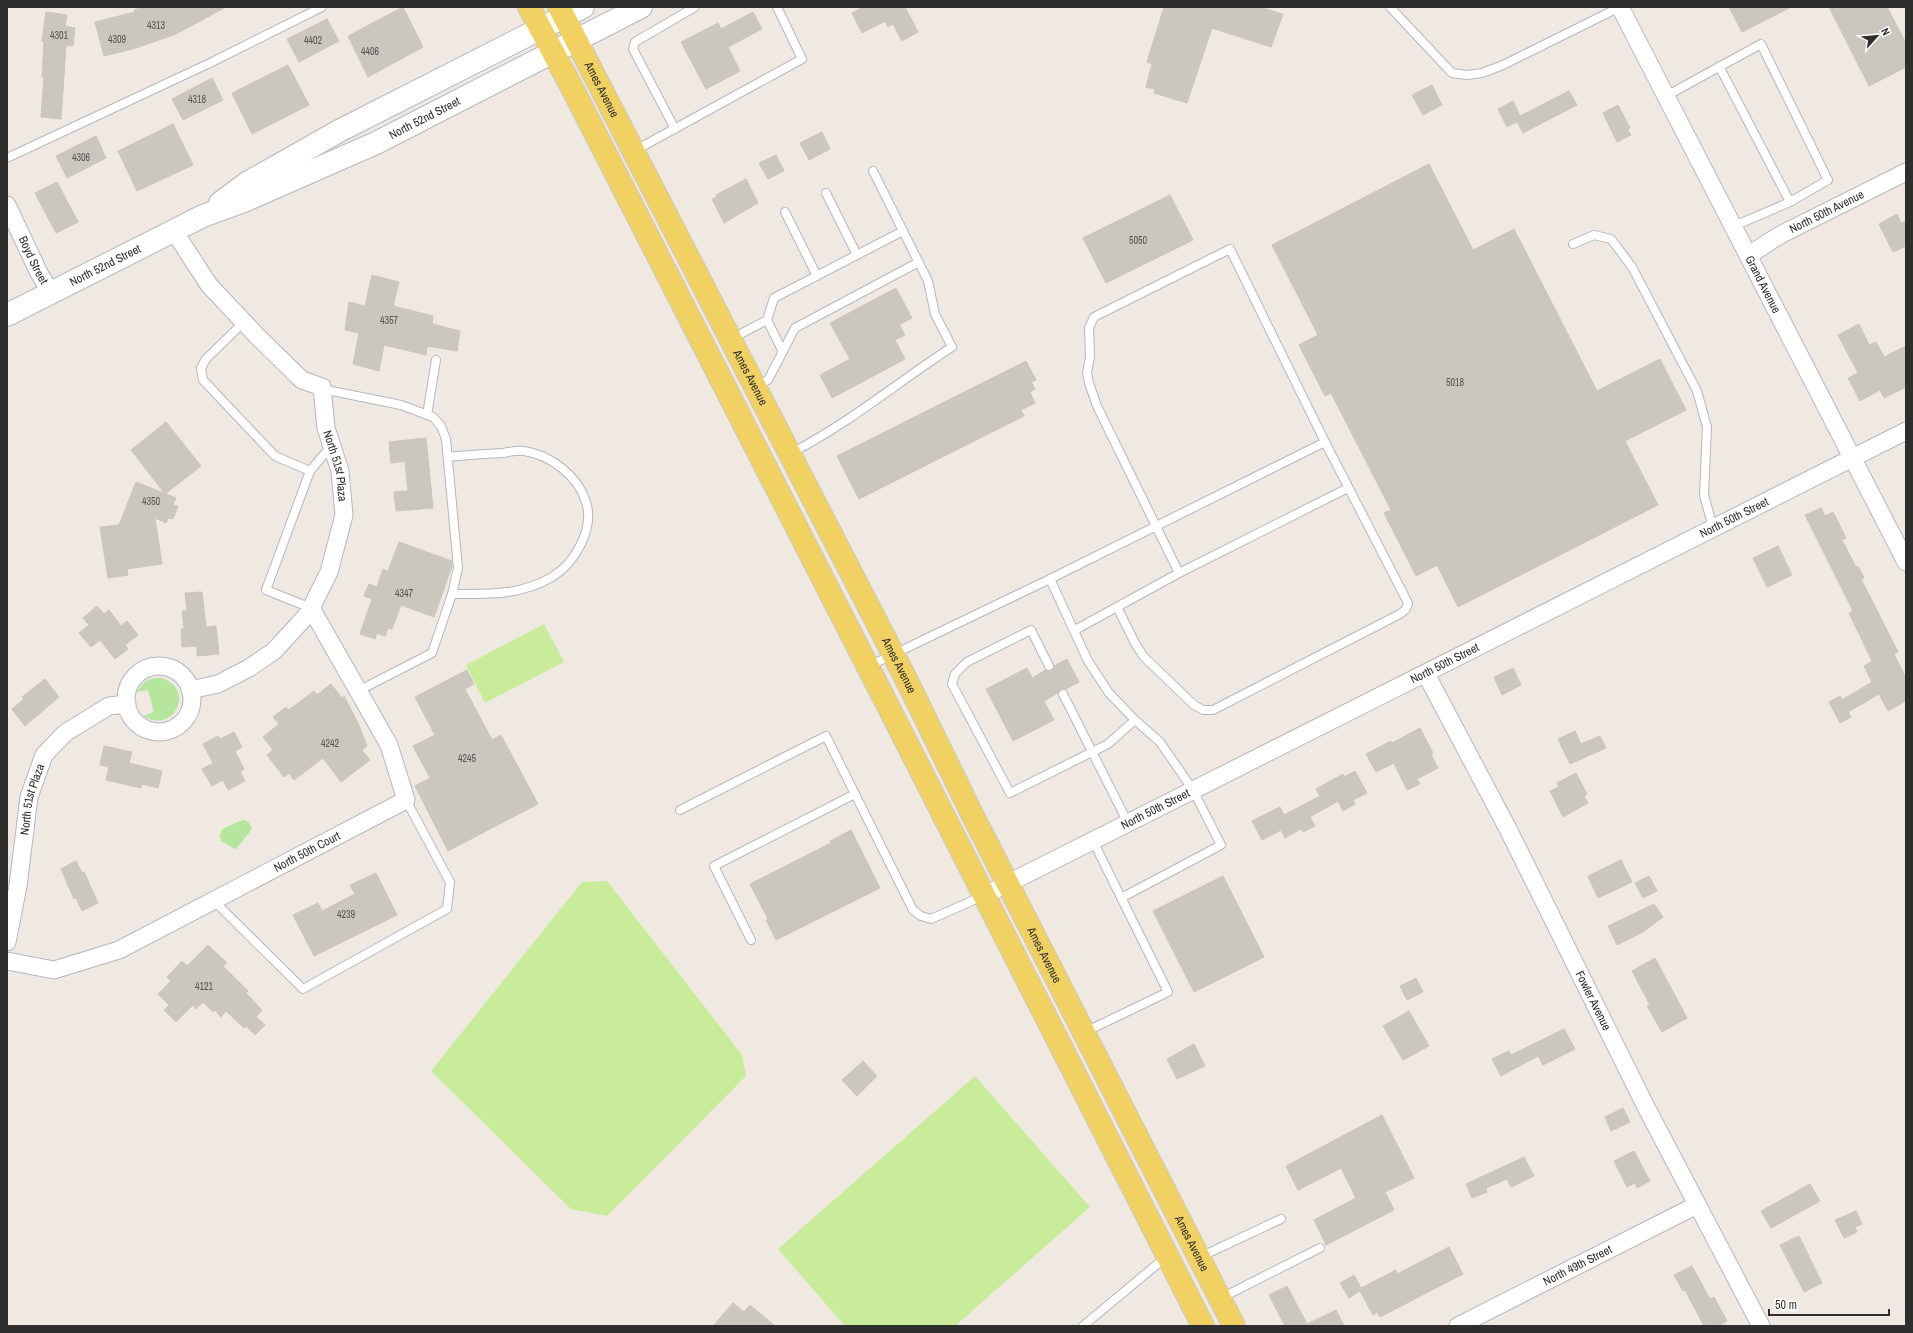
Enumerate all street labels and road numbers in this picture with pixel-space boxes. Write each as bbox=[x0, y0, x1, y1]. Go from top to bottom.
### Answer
street label: Ames Avenue bbox=[580, 58, 623, 120]
street label: North 52nd Street bbox=[386, 93, 463, 143]
street label: North 50th Avenue bbox=[1787, 186, 1867, 237]
street label: Boyd Street bbox=[15, 233, 52, 287]
street label: North 52nd Street bbox=[67, 241, 144, 290]
street label: Grand Avenue bbox=[1741, 253, 1784, 316]
street label: Ames Avenue bbox=[729, 346, 771, 408]
street label: North 51st Plaza bbox=[319, 428, 351, 503]
street label: North 50th Street bbox=[1697, 493, 1771, 542]
street label: Ames Avenue bbox=[877, 634, 920, 696]
street label: North 50th Street bbox=[1408, 639, 1482, 687]
street label: North 51st Plaza bbox=[16, 761, 48, 836]
street label: North 50th Street bbox=[1118, 785, 1193, 833]
street label: North 50th Court bbox=[271, 828, 343, 876]
street label: Ames Avenue bbox=[1023, 924, 1065, 986]
street label: Fowler Avenue bbox=[1572, 968, 1615, 1033]
street label: Ames Avenue bbox=[1170, 1212, 1213, 1274]
street label: North 49th Street bbox=[1540, 1241, 1615, 1290]

